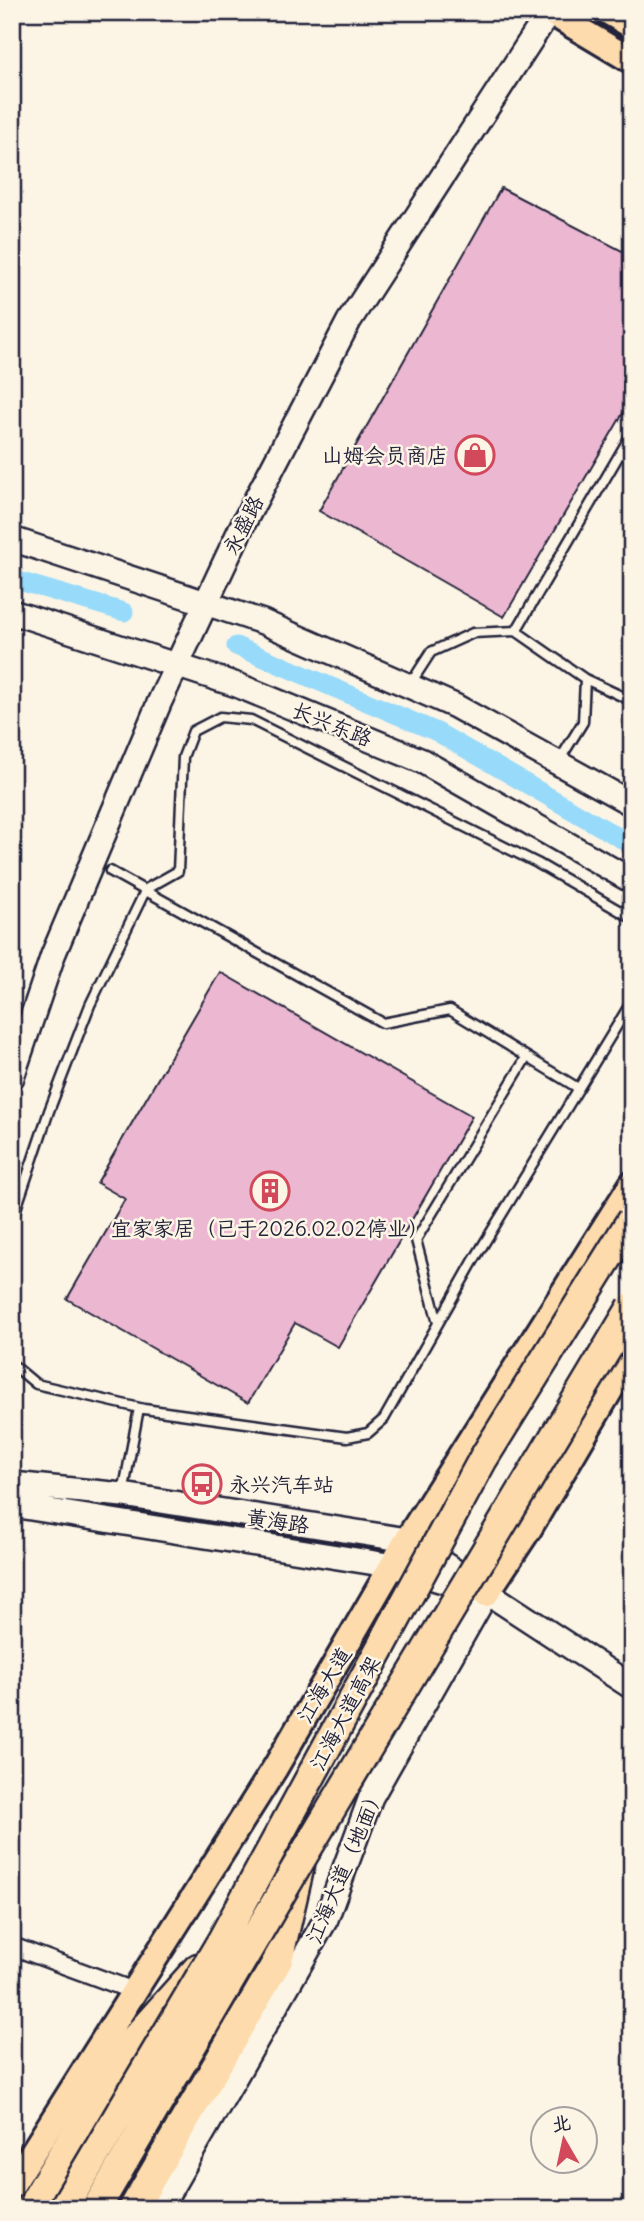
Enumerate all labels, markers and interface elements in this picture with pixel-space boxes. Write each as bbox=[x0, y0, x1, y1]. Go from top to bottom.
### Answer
shop icon: 山姆会员商店 bbox=[454, 434, 496, 476]
place label: 山姆会员商店 bbox=[322, 442, 448, 469]
street label: 永盛路 bbox=[217, 491, 269, 559]
street label: 长兴东路 bbox=[288, 696, 376, 752]
building icon: 宜家家居（已于2026.02.02停业） bbox=[249, 1170, 291, 1212]
place label: 宜家家居（已于2026.02.02停业） bbox=[111, 1215, 429, 1242]
bus stop icon: 永兴汽车站 bbox=[181, 1463, 223, 1505]
place label: 永兴汽车站 bbox=[229, 1471, 334, 1498]
street label: 黄海路 bbox=[245, 1503, 311, 1539]
street label: 江海大道 bbox=[291, 1642, 357, 1728]
street label: 江海大道高架 bbox=[304, 1651, 386, 1775]
street label: 江海大道（地面） bbox=[300, 1782, 390, 1948]
north arrow bbox=[528, 2106, 598, 2176]
text: 北 bbox=[550, 2110, 573, 2137]

